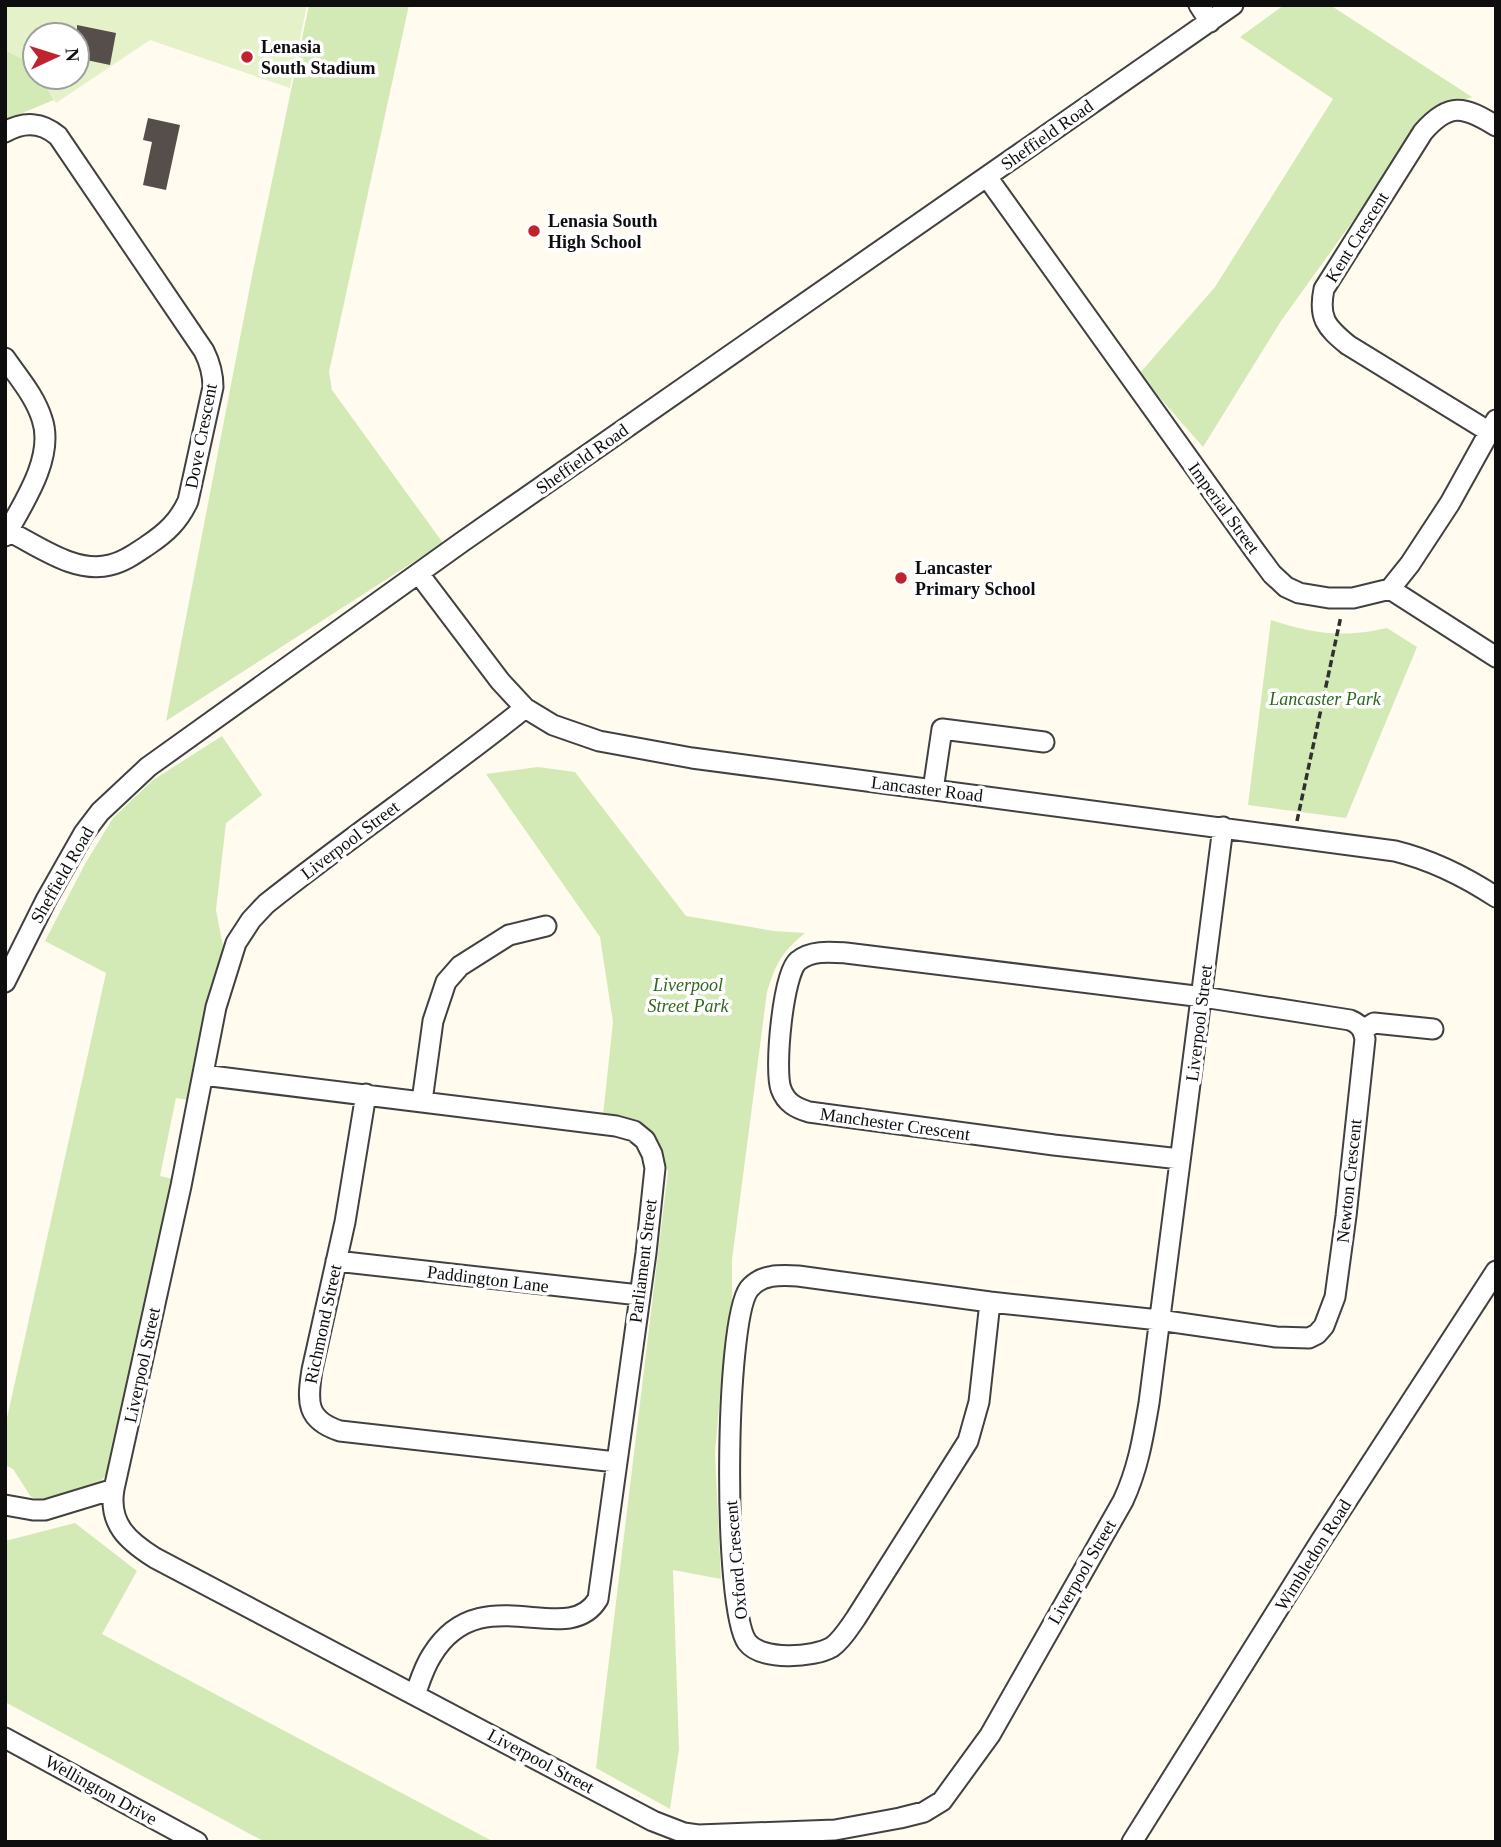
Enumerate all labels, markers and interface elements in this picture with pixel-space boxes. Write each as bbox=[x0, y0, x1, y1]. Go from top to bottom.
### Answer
north arrow bbox=[21, 21, 91, 91]
place label: Lenasia South Stadium bbox=[261, 37, 376, 78]
text: N bbox=[62, 47, 83, 63]
marker: Lenasia South Stadium bbox=[239, 49, 255, 65]
street label: Sheffield Road bbox=[997, 96, 1097, 174]
street label: Kent Crescent bbox=[1321, 188, 1393, 286]
place label: Lenasia South High School bbox=[548, 211, 658, 252]
marker: Lenasia South High School bbox=[526, 223, 542, 239]
street label: Dove Crescent bbox=[181, 382, 221, 490]
street label: Sheffield Road bbox=[532, 420, 632, 498]
street label: Imperial Street bbox=[1184, 459, 1264, 557]
place label: Lancaster Primary School bbox=[915, 558, 1035, 599]
marker: Lancaster Primary School bbox=[893, 570, 909, 586]
park label: Lancaster Park bbox=[1268, 689, 1382, 709]
street label: Lancaster Road bbox=[870, 772, 984, 806]
street label: Liverpool Street bbox=[297, 797, 403, 883]
street label: Sheffield Road bbox=[26, 823, 98, 927]
street label: Liverpool Street bbox=[1182, 963, 1216, 1083]
park label: Liverpool Street Park bbox=[648, 975, 729, 1016]
street label: Manchester Crescent bbox=[819, 1104, 971, 1144]
street label: Newton Crescent bbox=[1333, 1118, 1365, 1244]
street label: Parliament Street bbox=[625, 1198, 661, 1324]
street label: Paddington Lane bbox=[426, 1262, 550, 1296]
street label: Richmond Street bbox=[301, 1263, 345, 1385]
street label: Liverpool Street bbox=[120, 1305, 164, 1425]
street label: Wimbledon Road bbox=[1271, 1496, 1355, 1614]
street label: Oxford Crescent bbox=[721, 1500, 751, 1620]
street label: Liverpool Street bbox=[1044, 1516, 1120, 1628]
street label: Liverpool Street bbox=[484, 1725, 598, 1797]
street label: Wellington Drive bbox=[41, 1751, 161, 1829]

